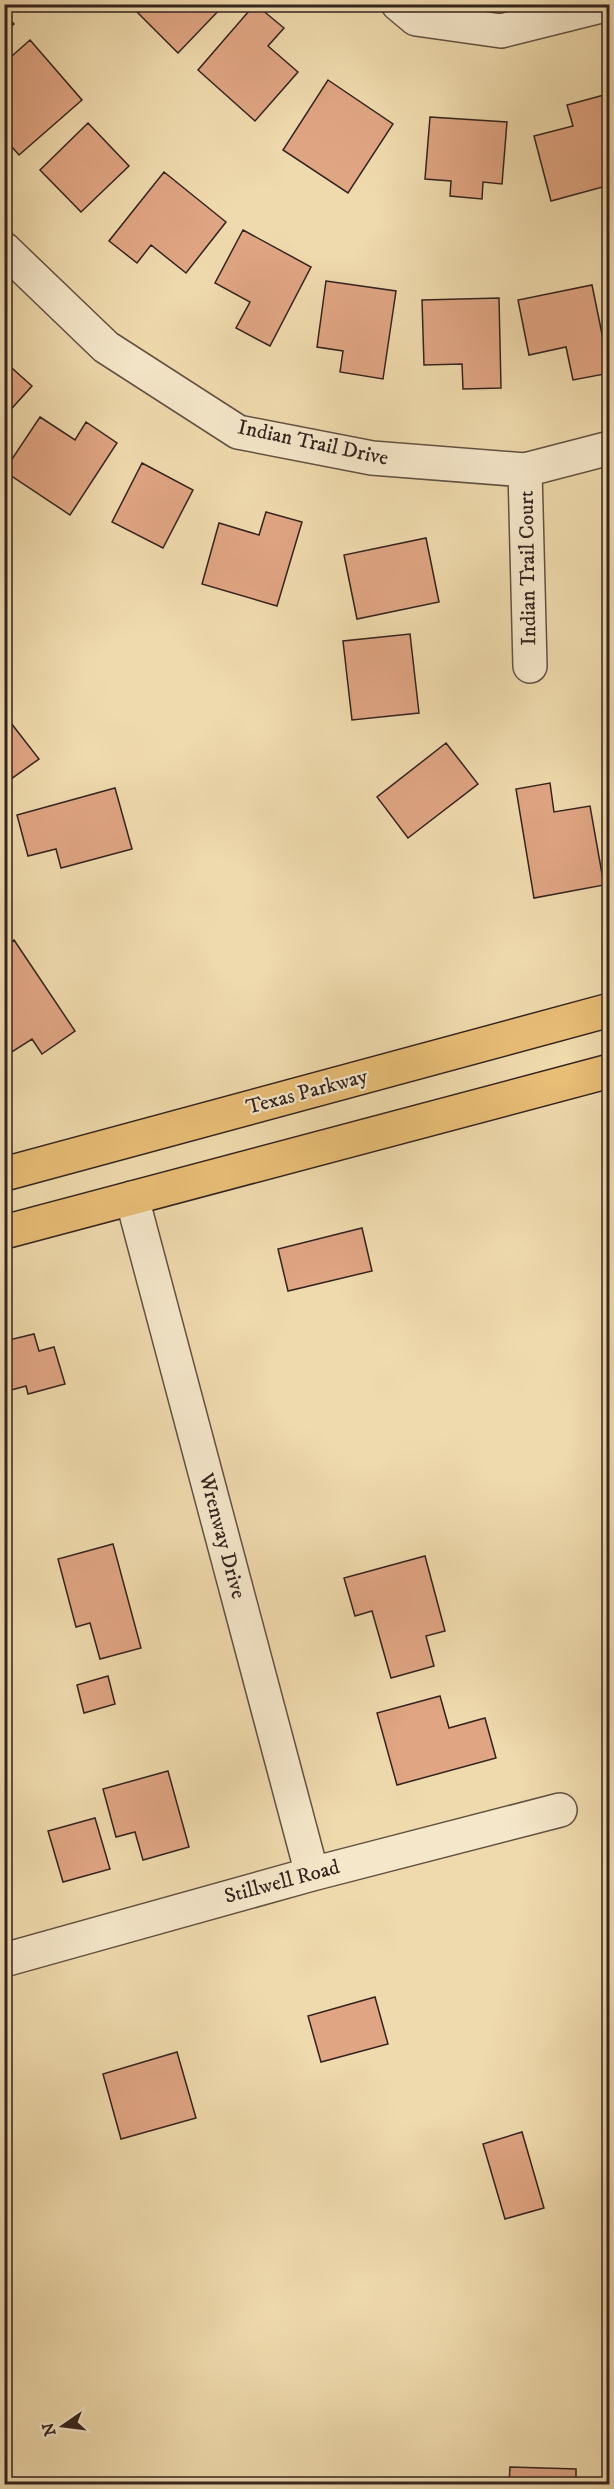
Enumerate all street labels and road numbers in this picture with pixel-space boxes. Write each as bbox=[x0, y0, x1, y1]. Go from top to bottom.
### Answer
street label: Indian Trail Drive bbox=[235, 414, 391, 472]
street label: Indian Trail Court bbox=[514, 490, 542, 646]
street label: Texas Parkway bbox=[243, 1063, 372, 1121]
street label: Wrenway Drive bbox=[192, 1469, 251, 1602]
street label: Stillwell Road bbox=[221, 1854, 343, 1910]

